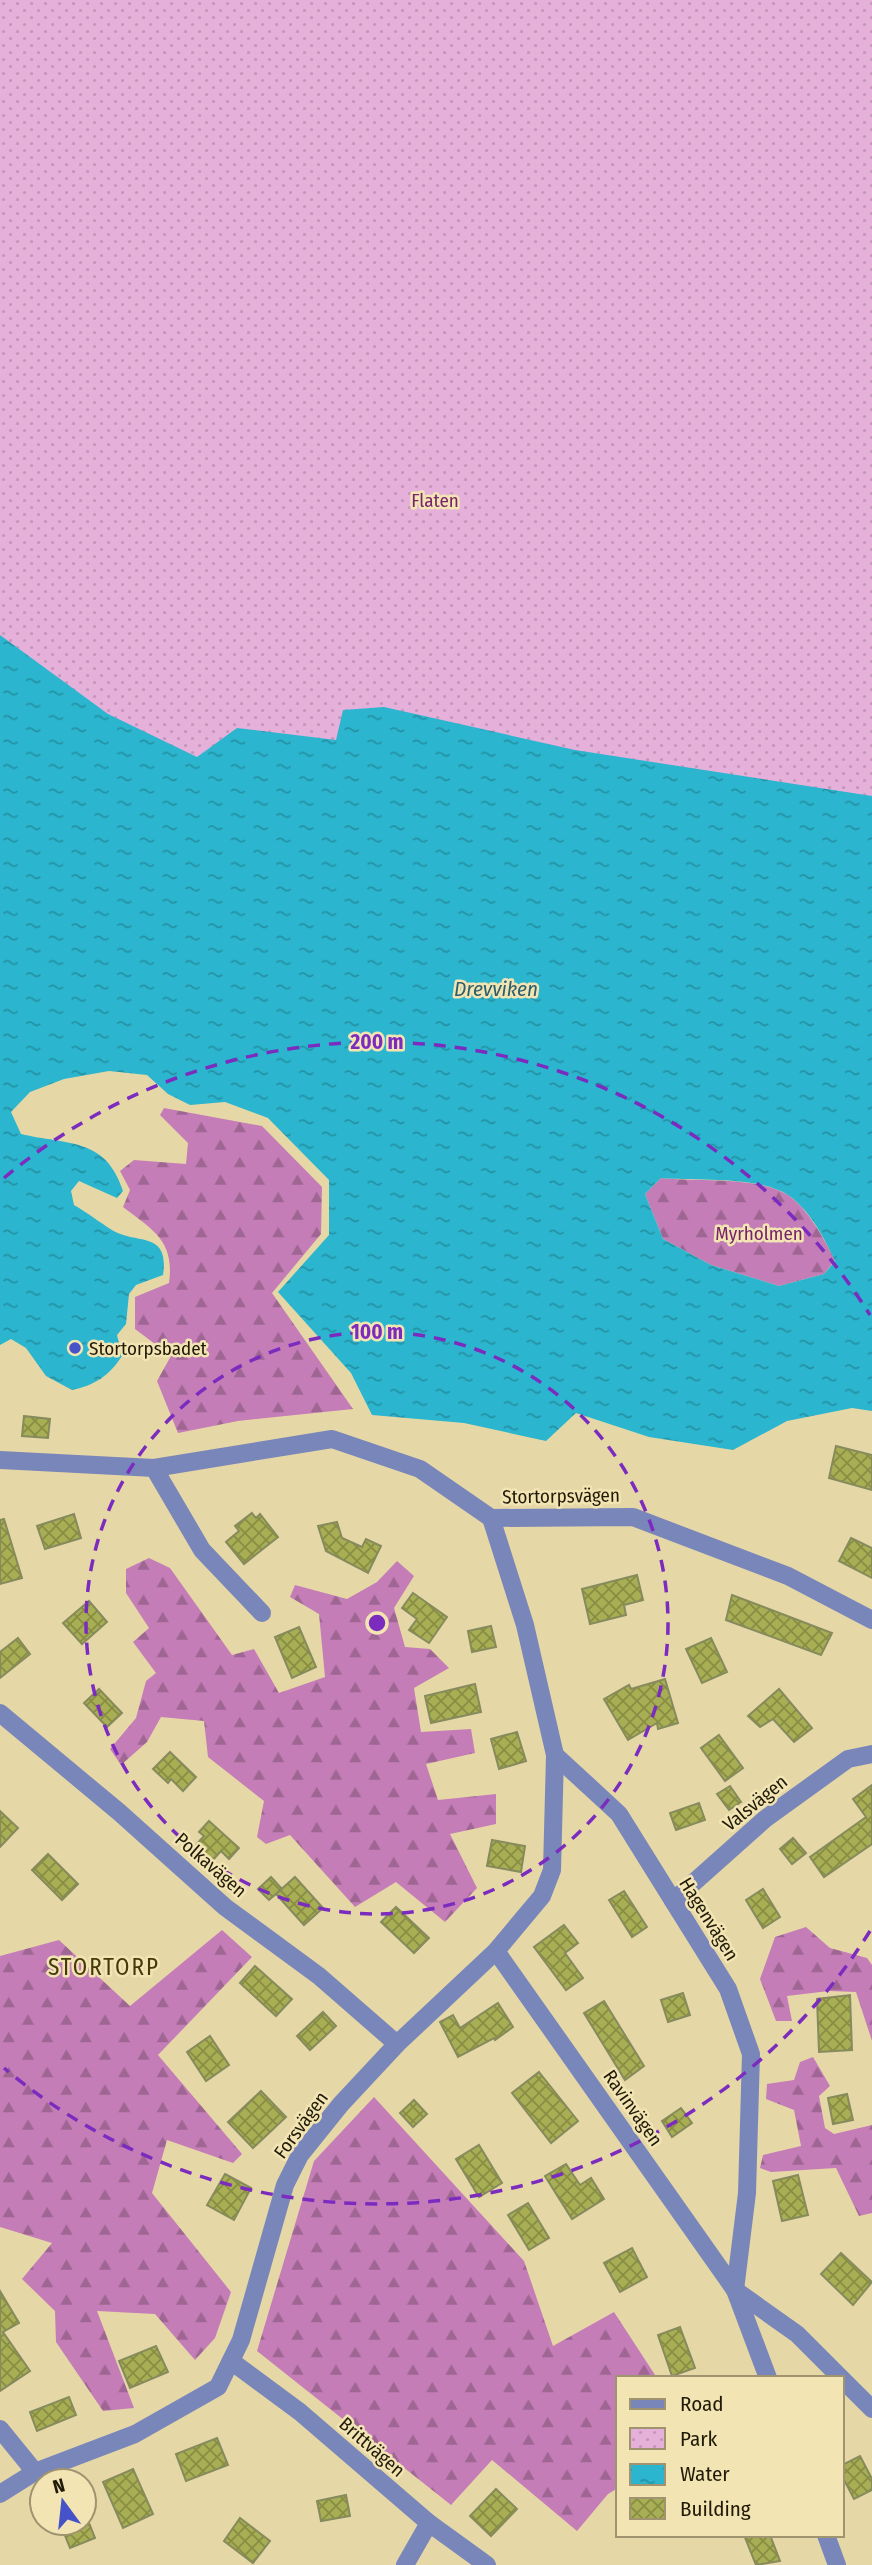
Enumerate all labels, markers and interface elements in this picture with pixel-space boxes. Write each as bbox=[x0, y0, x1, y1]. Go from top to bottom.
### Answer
park label: Flaten bbox=[411, 489, 459, 512]
water label: Drevviken bbox=[454, 976, 538, 1002]
text: 200 m bbox=[349, 1029, 404, 1055]
park label: Myrholmen bbox=[715, 1222, 803, 1245]
text: 100 m bbox=[351, 1319, 403, 1345]
place label: Stortorpsbadet bbox=[89, 1337, 208, 1360]
marker: Stortorpsbadet bbox=[67, 1340, 83, 1356]
street label: Stortorpsvägen bbox=[502, 1483, 620, 1509]
centre of rings bbox=[365, 1611, 389, 1635]
street label: Valsvägen bbox=[718, 1770, 792, 1836]
street label: Polkavägen bbox=[171, 1828, 251, 1902]
street label: Hagenvägen bbox=[674, 1873, 744, 1965]
district label: STORTORP bbox=[48, 1953, 160, 1981]
street label: Ravinvägen bbox=[598, 2066, 668, 2150]
street label: Forsvägen bbox=[269, 2087, 333, 2163]
legend bbox=[616, 2376, 844, 2537]
text: Road bbox=[680, 2391, 724, 2417]
street label: Brittvägen bbox=[334, 2412, 410, 2482]
text: Park bbox=[680, 2426, 718, 2452]
text: Water bbox=[680, 2461, 730, 2487]
north arrow bbox=[28, 2467, 98, 2537]
text: N bbox=[50, 2473, 67, 2499]
text: Building bbox=[680, 2496, 751, 2522]

